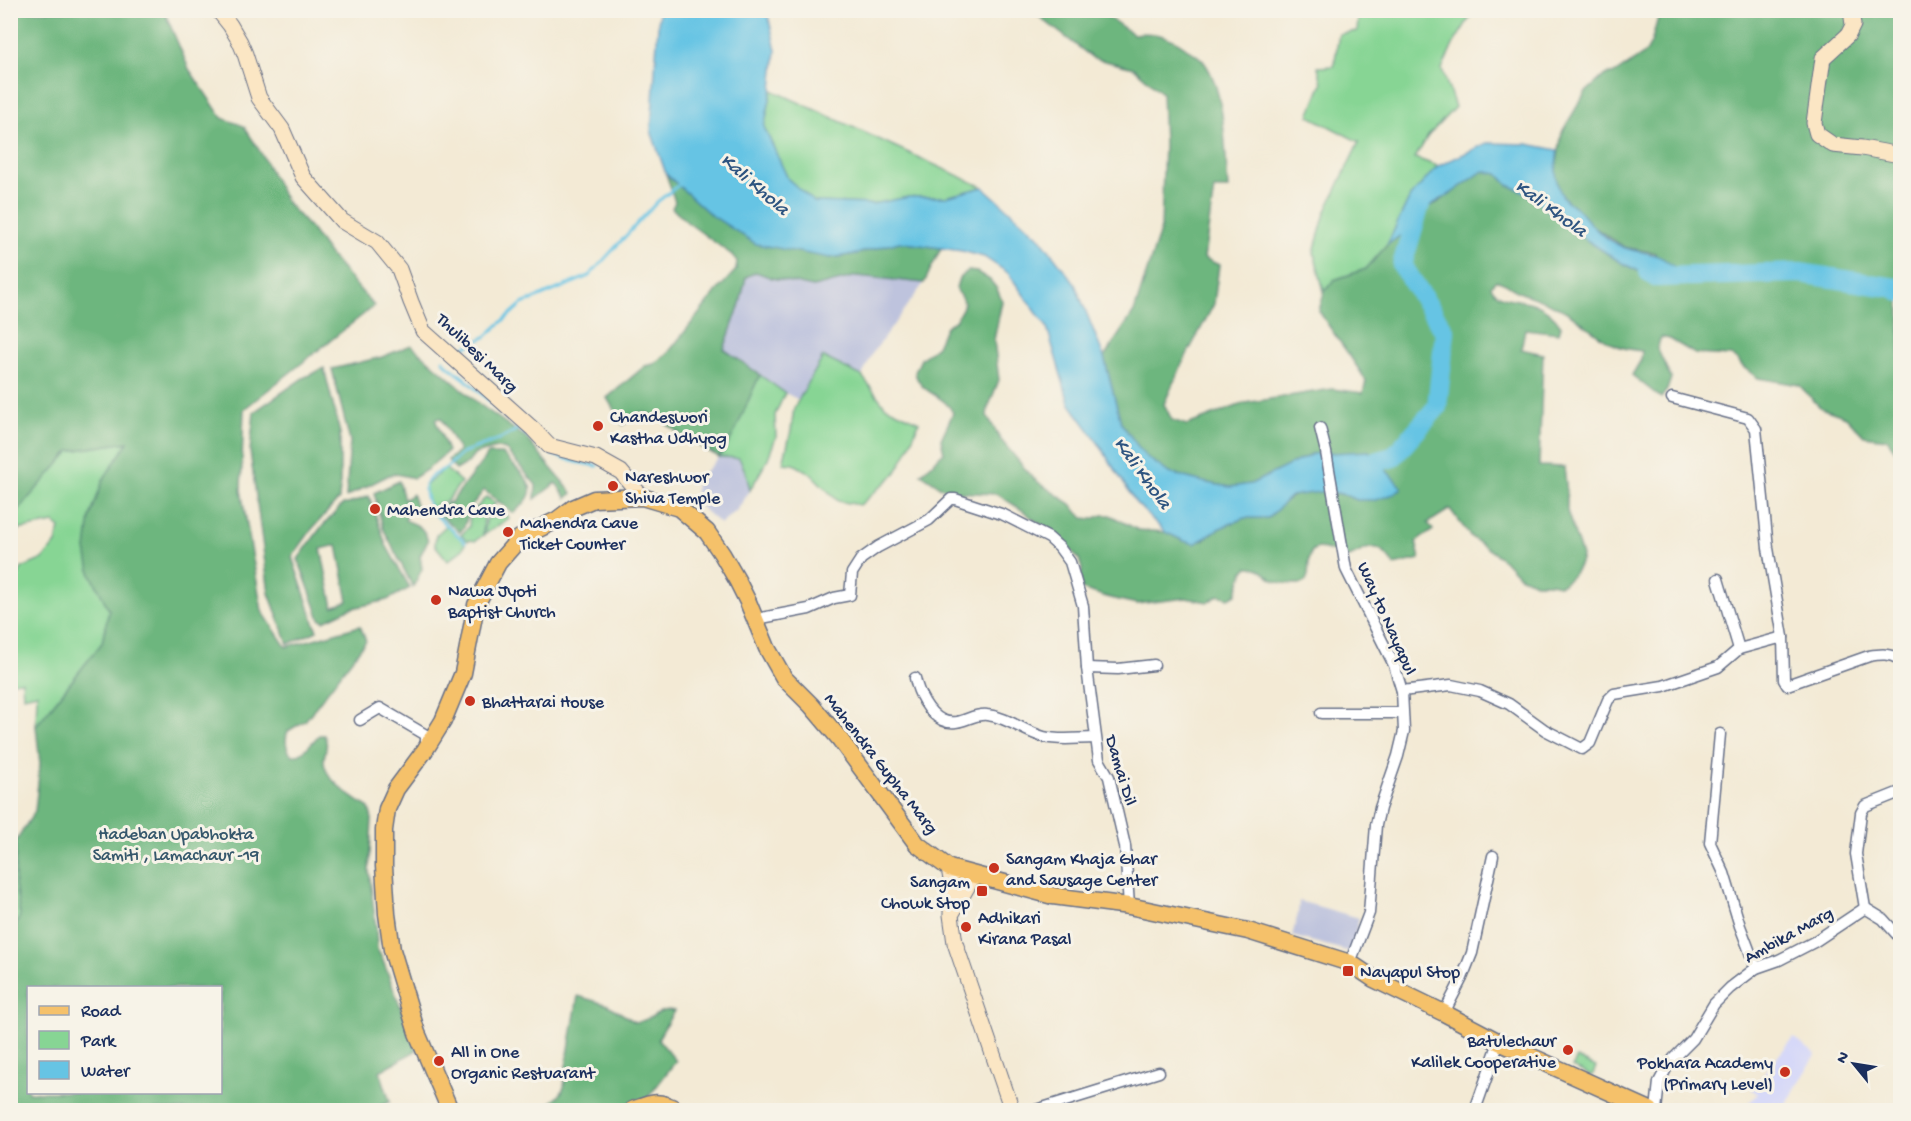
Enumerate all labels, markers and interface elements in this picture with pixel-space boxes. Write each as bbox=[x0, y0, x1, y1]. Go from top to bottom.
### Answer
water label: Kali Khola bbox=[715, 150, 794, 223]
water label: Kali Khola bbox=[1510, 176, 1592, 245]
street label: Thulibesi Marg bbox=[430, 309, 522, 398]
place label: Chandeswori Kastha Udhyog bbox=[610, 408, 727, 450]
marker: Chandeswori Kastha Udhyog bbox=[591, 419, 605, 433]
water label: Kali Khola bbox=[1107, 434, 1176, 516]
place label: Nareshwor Shiva Temple bbox=[625, 468, 721, 510]
marker: Nareshwor Shiva Temple bbox=[606, 479, 620, 493]
place label: Mahendra Cave bbox=[387, 501, 506, 522]
marker: Mahendra Cave bbox=[368, 502, 382, 516]
place label: Mahendra Cave Ticket Counter bbox=[519, 514, 639, 556]
marker: Mahendra Cave Ticket Counter bbox=[501, 525, 515, 539]
street label: Way to Nayapul bbox=[1351, 559, 1420, 679]
place label: Nawa Jyoti Baptist Church bbox=[447, 582, 556, 624]
marker: Nawa Jyoti Baptist Church bbox=[429, 593, 443, 607]
street label: Mahendra Gupha Marg bbox=[819, 690, 942, 839]
place label: Bhattarai House bbox=[481, 693, 605, 714]
marker: Bhattarai House bbox=[463, 694, 477, 708]
street label: Damai Dil bbox=[1099, 732, 1140, 808]
park label: Hadeban Upabhokta Samiti , Lamachaur -19 bbox=[93, 825, 259, 867]
place label: Sangam Khaja Ghar and Sausage Center bbox=[1006, 850, 1159, 892]
marker: Sangam Khaja Ghar and Sausage Center bbox=[987, 861, 1001, 875]
place label: Sangam Chowk Stop bbox=[881, 873, 970, 915]
marker: Sangam Chowk Stop bbox=[975, 884, 989, 898]
street label: Ambika Marg bbox=[1741, 903, 1837, 969]
place label: Adhikari Kirana Pasal bbox=[978, 909, 1072, 951]
marker: Adhikari Kirana Pasal bbox=[959, 920, 973, 934]
place label: Nayapul Stop bbox=[1360, 963, 1460, 984]
marker: Nayapul Stop bbox=[1341, 964, 1355, 978]
legend bbox=[27, 986, 222, 1094]
text: Road bbox=[81, 1002, 122, 1023]
text: Park bbox=[80, 1032, 117, 1053]
place label: Batulechaur Kalilek Cooperative bbox=[1411, 1032, 1558, 1074]
north arrow bbox=[1824, 1034, 1884, 1094]
place label: All in One Organic Restuarant bbox=[451, 1043, 596, 1085]
marker: Batulechaur Kalilek Cooperative bbox=[1561, 1043, 1575, 1057]
text: N bbox=[1833, 1049, 1855, 1068]
marker: All in One Organic Restuarant bbox=[432, 1054, 446, 1068]
place label: Pokhara Academy (Primary Level) bbox=[1636, 1054, 1773, 1096]
text: Water bbox=[81, 1062, 131, 1083]
marker: Pokhara Academy (Primary Level) bbox=[1778, 1065, 1792, 1079]

